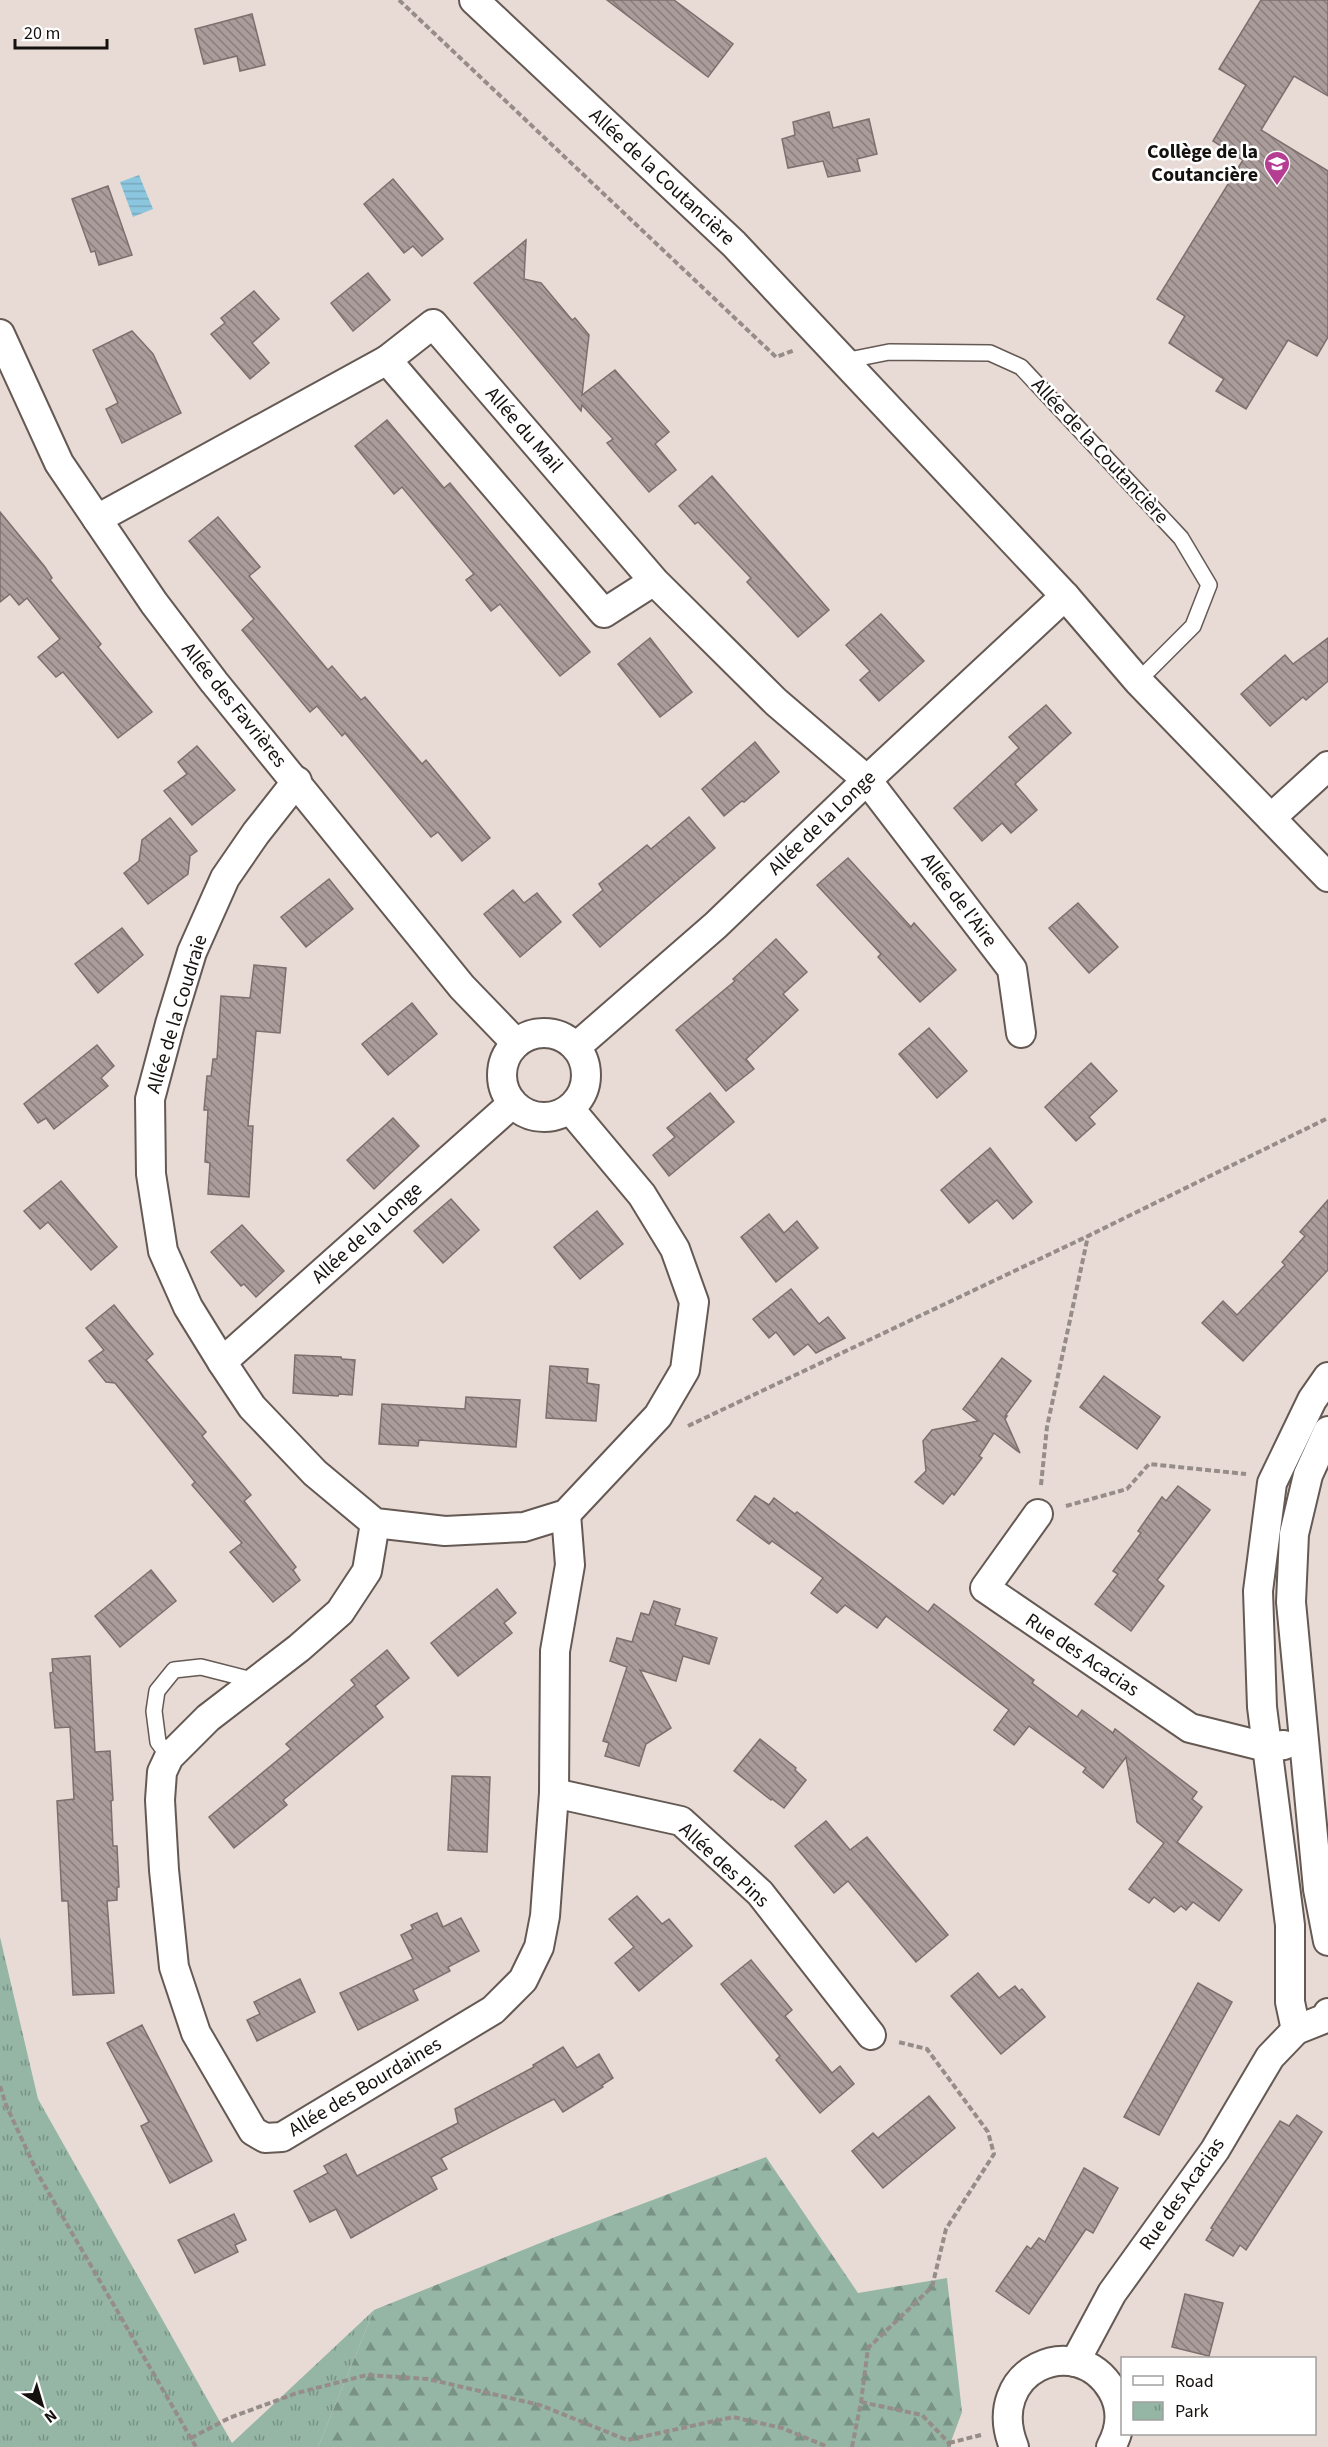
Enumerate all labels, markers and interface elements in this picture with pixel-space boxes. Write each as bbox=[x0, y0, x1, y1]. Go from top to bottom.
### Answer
scale bar bbox=[15, 12, 106, 50]
text: 20 m bbox=[24, 21, 60, 46]
street label: Allée de la Coutancière bbox=[583, 102, 741, 252]
place label: Collège de la Coutancière bbox=[1147, 138, 1258, 189]
school or university icon: Collège de la Coutancière bbox=[1262, 149, 1292, 187]
street label: Allée de la Coutancière bbox=[1025, 372, 1175, 530]
street label: Allée du Mail bbox=[479, 381, 569, 479]
street label: Allée des Favrières bbox=[175, 636, 293, 774]
street label: Allée de la Longe bbox=[762, 764, 882, 882]
street label: Allée de l'Aire bbox=[914, 847, 1004, 953]
street label: Allée de la Coudraie bbox=[140, 931, 214, 1097]
street label: Allée de la Longe bbox=[306, 1176, 428, 1290]
street label: Rue des Acacias bbox=[1019, 1606, 1145, 1704]
street label: Allée des Pins bbox=[673, 1816, 775, 1914]
street label: Allée des Bourdaines bbox=[283, 2030, 447, 2144]
street label: Rue des Acacias bbox=[1133, 2132, 1231, 2256]
legend bbox=[1121, 2357, 1316, 2435]
text: Road bbox=[1175, 2369, 1214, 2394]
north arrow bbox=[12, 2375, 72, 2435]
text: Park bbox=[1175, 2399, 1209, 2424]
text: N bbox=[40, 2404, 61, 2428]

